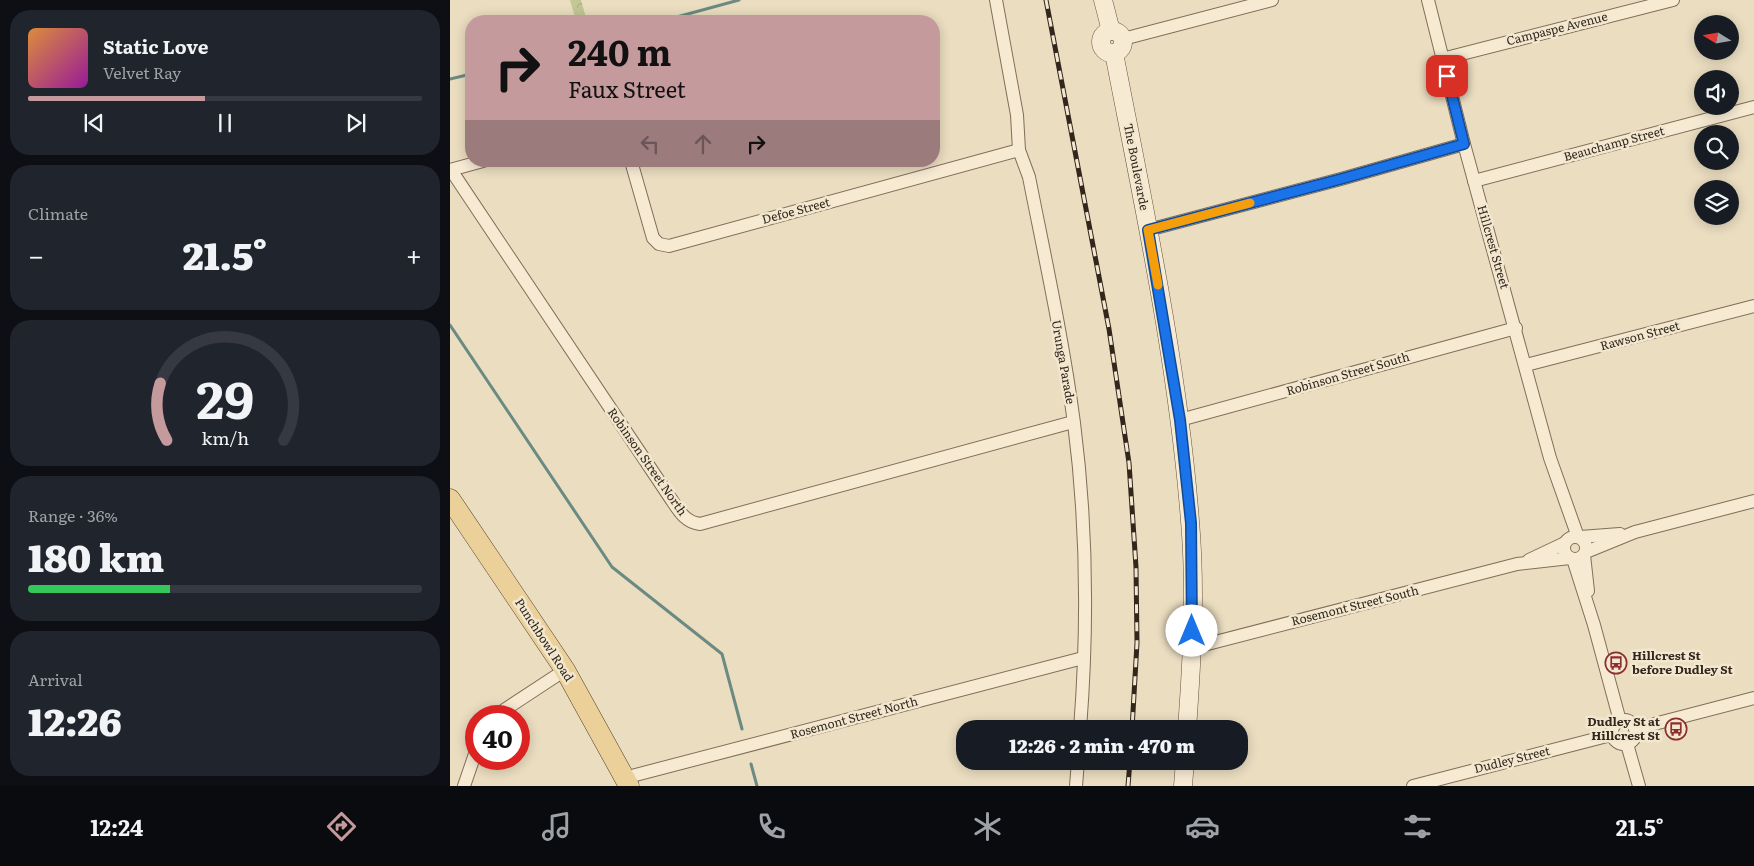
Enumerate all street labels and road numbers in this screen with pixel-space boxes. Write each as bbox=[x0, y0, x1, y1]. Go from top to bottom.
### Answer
street label: Campaspe Avenue bbox=[1504, 7, 1609, 49]
street label: Beauchamp Street bbox=[1561, 121, 1666, 165]
street label: The Boulevarde bbox=[1120, 122, 1154, 212]
street label: Defoe Street bbox=[760, 192, 832, 228]
street label: Hillcrest Street bbox=[1473, 203, 1515, 291]
street label: Rawson Street bbox=[1598, 316, 1682, 354]
street label: Urunga Parade bbox=[1048, 318, 1080, 405]
street label: Robinson Street South bbox=[1284, 347, 1412, 399]
street label: Robinson Street North bbox=[604, 404, 692, 519]
street label: Rosemont Street South bbox=[1289, 580, 1421, 630]
street label: Punchbowl Road bbox=[511, 594, 579, 685]
street label: Rosemont Street North bbox=[788, 691, 920, 743]
street label: Dudley Street bbox=[1472, 741, 1552, 777]

